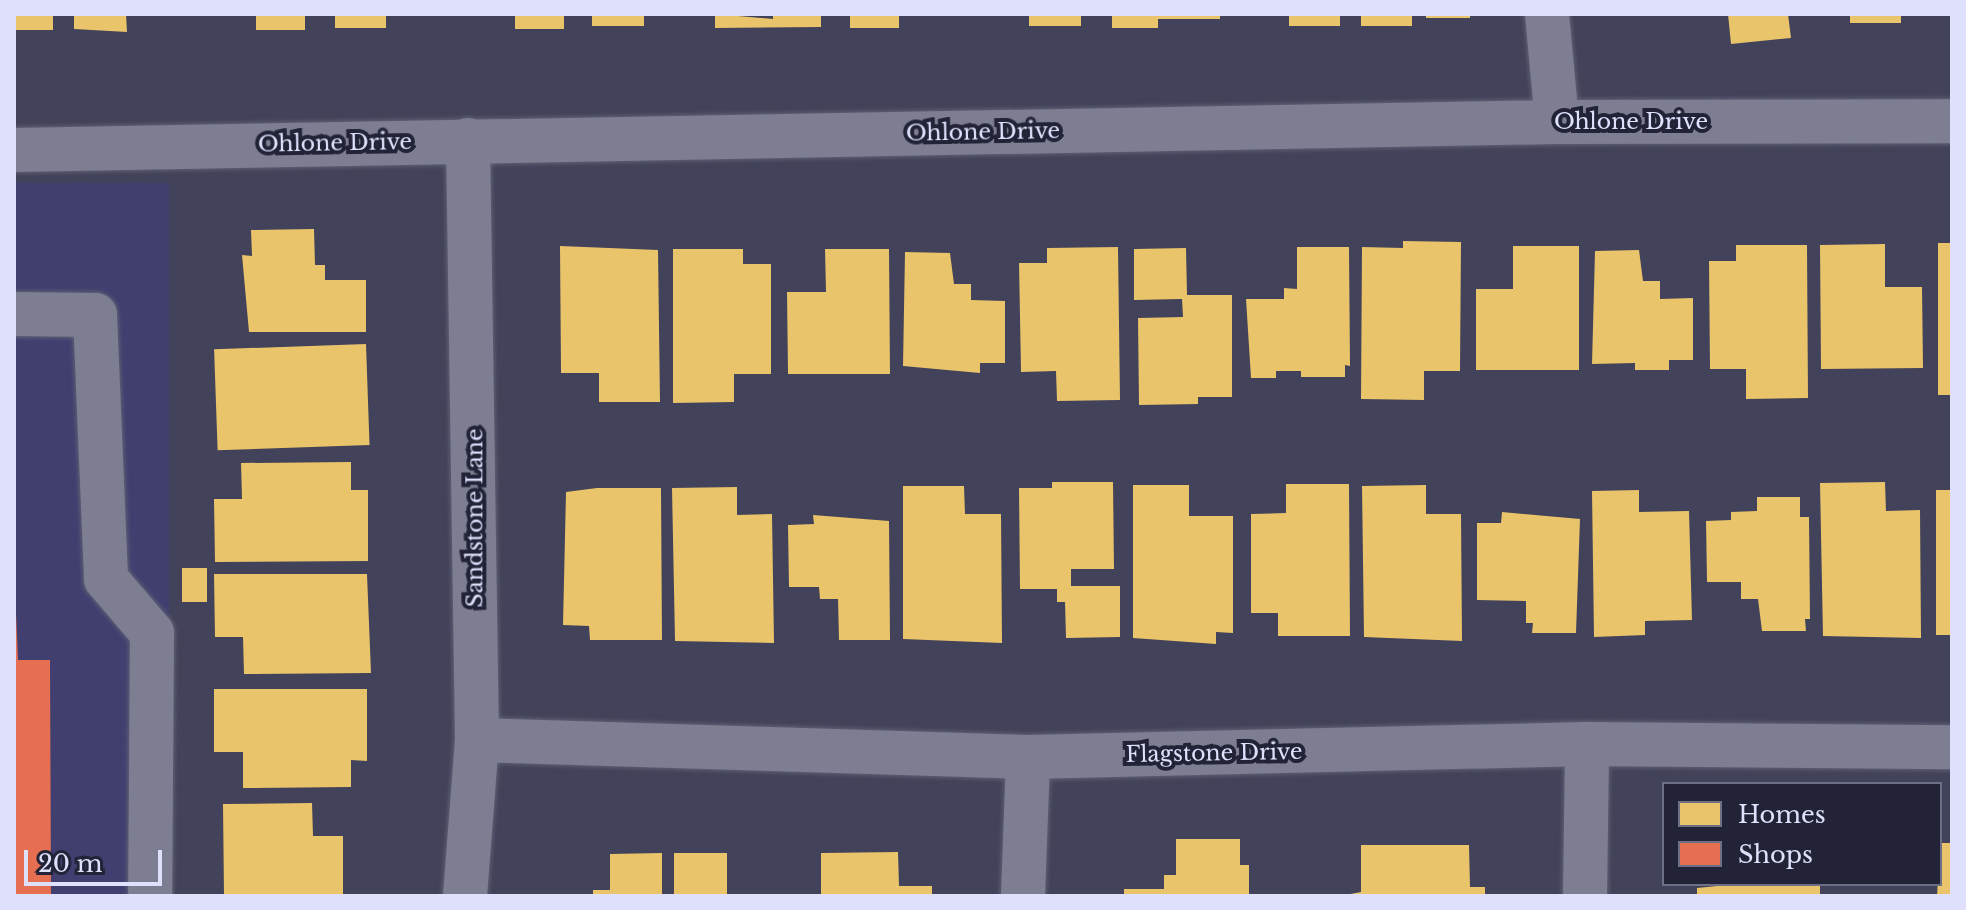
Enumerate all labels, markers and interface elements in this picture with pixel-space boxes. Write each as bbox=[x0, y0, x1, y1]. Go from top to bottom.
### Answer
street label: Ohlone Drive bbox=[1554, 109, 1708, 135]
street label: Ohlone Drive bbox=[906, 117, 1060, 147]
street label: Ohlone Drive bbox=[258, 128, 412, 158]
street label: Sandstone Lane bbox=[462, 428, 488, 608]
street label: Flagstone Drive bbox=[1125, 738, 1303, 768]
legend bbox=[1662, 782, 1942, 886]
text: Homes bbox=[1738, 800, 1826, 829]
scale bar bbox=[28, 834, 166, 884]
text: Shops bbox=[1738, 840, 1813, 869]
text: 20 m bbox=[38, 849, 103, 878]

